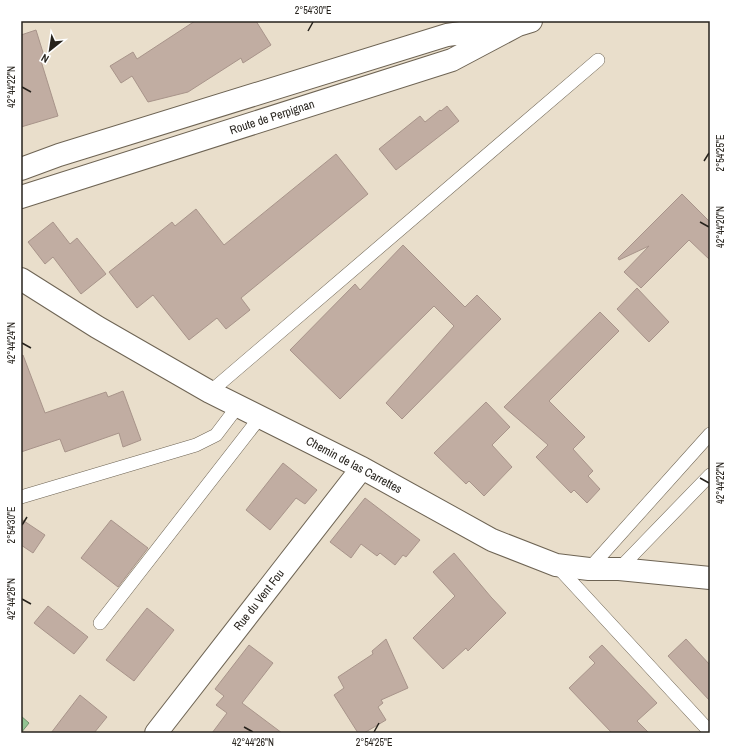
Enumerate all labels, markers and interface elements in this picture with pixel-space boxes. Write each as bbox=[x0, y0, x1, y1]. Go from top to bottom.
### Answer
text: 2°54'30"E bbox=[295, 4, 331, 17]
north arrow bbox=[30, 30, 70, 70]
text: N bbox=[39, 51, 51, 66]
text: 42°44'22"N bbox=[5, 66, 18, 108]
street label: Route de Perpignan bbox=[228, 96, 316, 138]
text: 2°54'25"E bbox=[714, 135, 727, 171]
text: 42°44'20"N bbox=[714, 206, 727, 248]
text: 42°44'24"N bbox=[5, 322, 18, 364]
street label: Chemin de las Carrettes bbox=[303, 433, 405, 497]
text: 42°44'22"N bbox=[714, 462, 727, 504]
text: 2°54'30"E bbox=[5, 507, 18, 543]
street label: Rue du Vent Fou bbox=[230, 566, 288, 634]
text: 42°44'26"N bbox=[5, 578, 18, 620]
text: 42°44'26"N bbox=[232, 736, 274, 749]
text: 2°54'25"E bbox=[356, 736, 392, 749]

